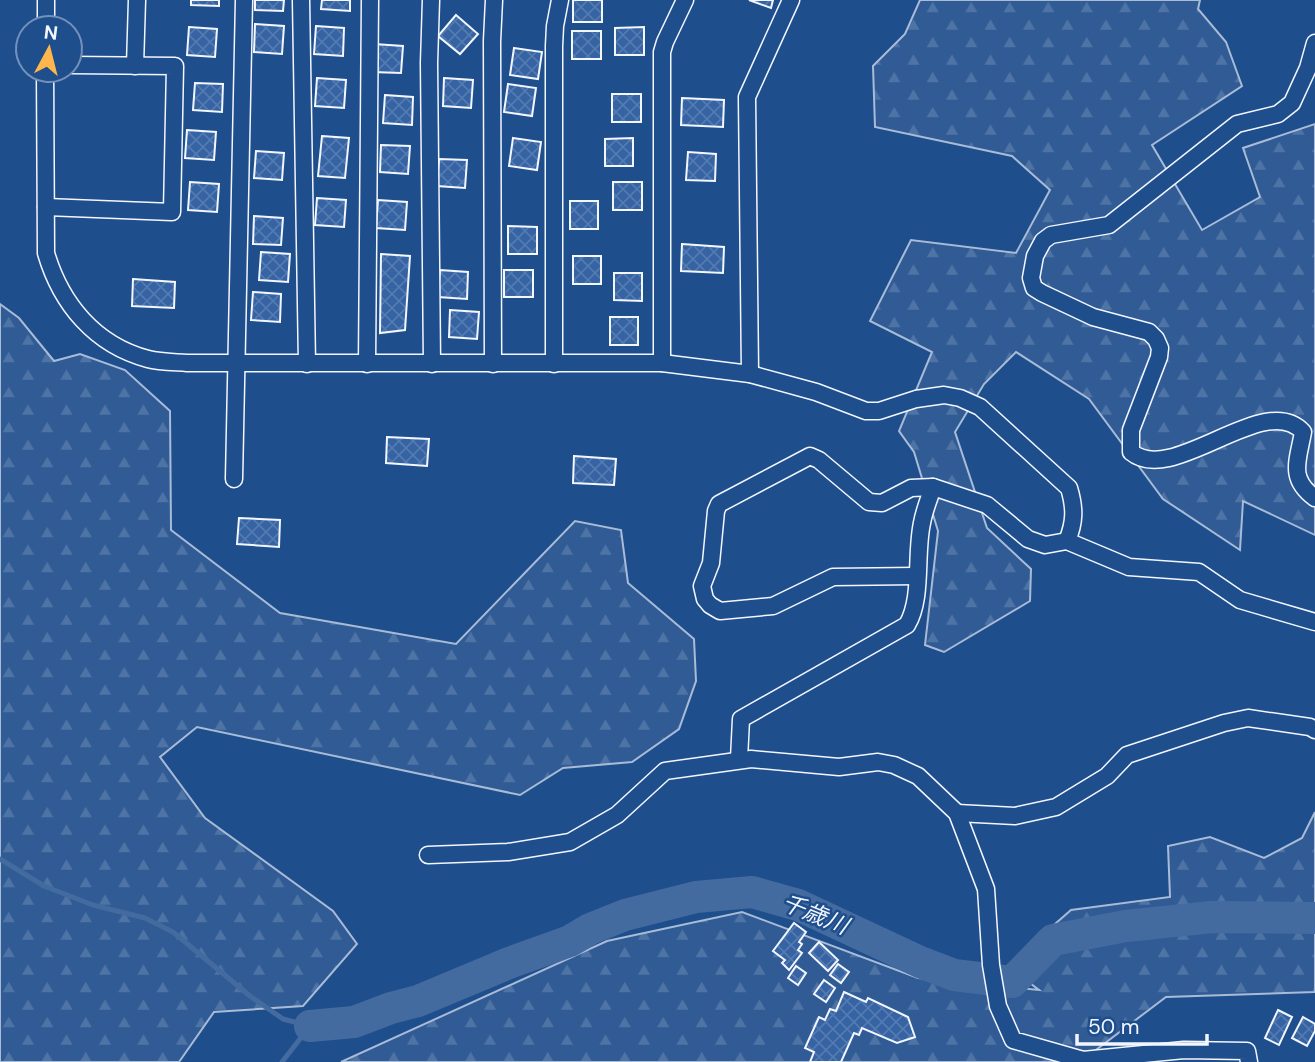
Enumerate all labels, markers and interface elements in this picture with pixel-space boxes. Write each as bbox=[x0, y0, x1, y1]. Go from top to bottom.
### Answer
north arrow bbox=[14, 14, 84, 84]
text: N bbox=[43, 19, 59, 46]
water label: 千歳川 bbox=[777, 887, 855, 942]
scale bar bbox=[1077, 1002, 1206, 1046]
text: 50 m bbox=[1088, 1013, 1139, 1041]

